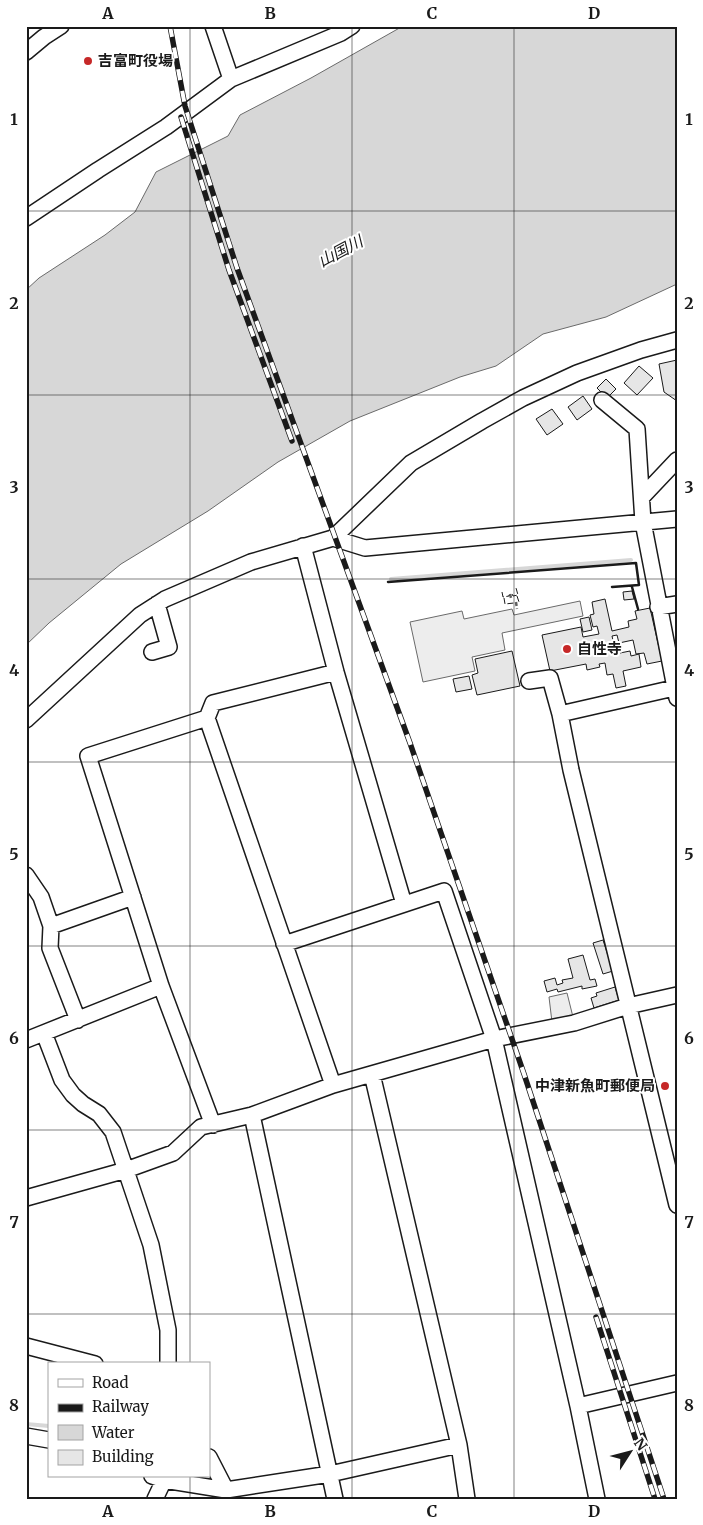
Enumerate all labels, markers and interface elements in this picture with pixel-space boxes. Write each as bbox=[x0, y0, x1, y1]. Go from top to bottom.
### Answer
text: A bbox=[101, 3, 114, 23]
text: B bbox=[264, 3, 276, 23]
text: C bbox=[427, 3, 437, 23]
text: D bbox=[588, 3, 600, 23]
place label: 吉富町役場 bbox=[98, 51, 173, 70]
marker: 吉富町役場 bbox=[82, 55, 94, 67]
text: 1 bbox=[10, 109, 18, 129]
text: 1 bbox=[685, 109, 693, 129]
water label: 山国川 bbox=[314, 230, 368, 271]
text: 2 bbox=[9, 293, 19, 313]
text: 2 bbox=[684, 293, 694, 313]
text: 3 bbox=[9, 477, 19, 497]
text: 3 bbox=[684, 477, 694, 497]
place label: 自性寺 bbox=[577, 639, 622, 658]
marker: 自性寺 bbox=[561, 643, 573, 655]
text: 4 bbox=[9, 660, 19, 680]
text: 4 bbox=[684, 660, 694, 680]
text: 5 bbox=[9, 844, 19, 864]
text: 5 bbox=[684, 844, 694, 864]
text: 6 bbox=[9, 1028, 19, 1048]
text: 6 bbox=[684, 1028, 694, 1048]
place label: 中津新魚町郵便局 bbox=[535, 1076, 655, 1095]
marker: 中津新魚町郵便局 bbox=[659, 1080, 671, 1092]
text: 7 bbox=[9, 1212, 19, 1232]
text: 7 bbox=[684, 1212, 694, 1232]
legend bbox=[48, 1362, 210, 1478]
text: Road bbox=[92, 1373, 128, 1392]
text: 8 bbox=[9, 1395, 19, 1415]
text: 8 bbox=[684, 1395, 694, 1415]
text: Railway bbox=[92, 1397, 149, 1416]
text: Water bbox=[91, 1423, 135, 1442]
north arrow bbox=[606, 1428, 656, 1478]
text: N bbox=[630, 1435, 651, 1454]
text: Building bbox=[92, 1447, 154, 1466]
text: A bbox=[101, 1501, 114, 1521]
text: B bbox=[264, 1501, 276, 1521]
text: C bbox=[427, 1501, 437, 1521]
text: D bbox=[588, 1501, 600, 1521]

